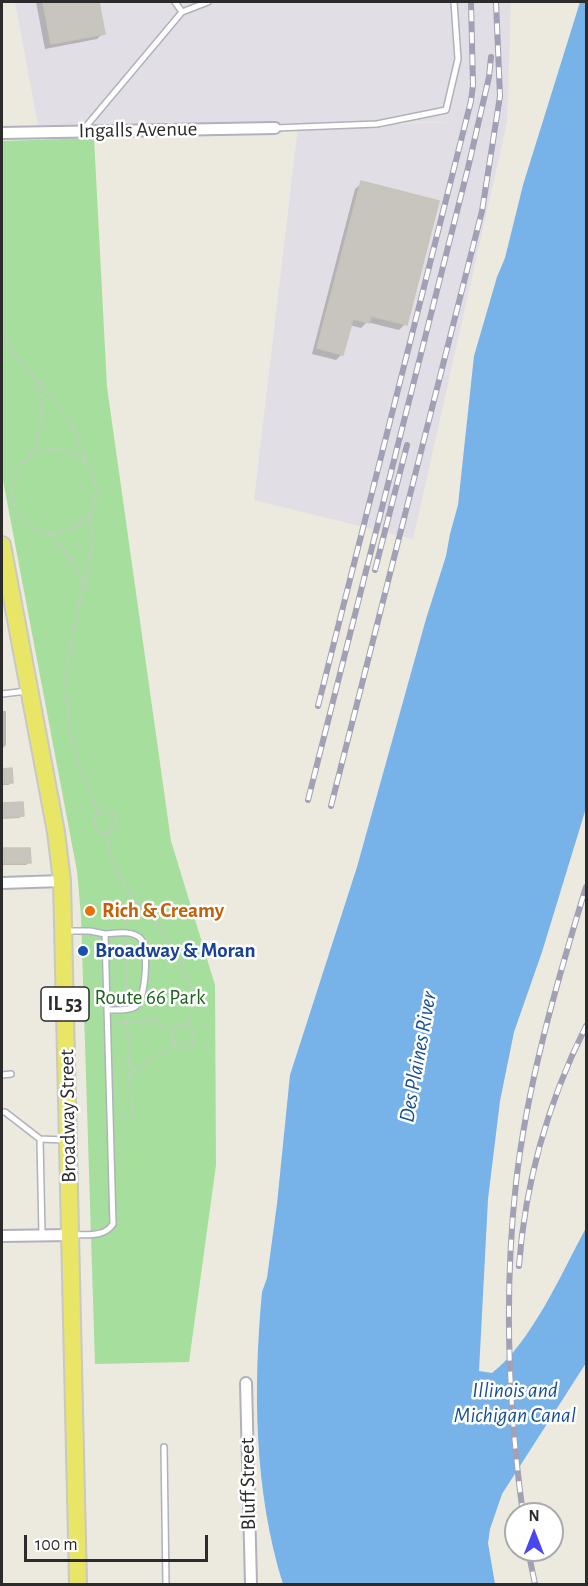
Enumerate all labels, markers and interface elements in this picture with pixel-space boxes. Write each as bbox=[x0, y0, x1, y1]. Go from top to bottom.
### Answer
street label: Ingalls Avenue bbox=[78, 116, 198, 144]
place label: Rich & Creamy bbox=[102, 898, 224, 924]
marker: Rich & Creamy bbox=[83, 904, 97, 918]
place label: Broadway & Moran bbox=[95, 938, 256, 964]
marker: Broadway & Moran bbox=[76, 944, 90, 958]
park label: Route 66 Park bbox=[95, 985, 205, 1011]
road number: IL 53 bbox=[41, 987, 89, 1021]
water label: Des Plaines River bbox=[394, 990, 442, 1124]
street label: Broadway Street bbox=[54, 1049, 82, 1183]
water label: Illinois and Michigan Canal bbox=[454, 1377, 576, 1428]
street label: Bluff Street bbox=[235, 1438, 261, 1530]
north arrow bbox=[504, 1502, 564, 1562]
text: N bbox=[528, 1508, 540, 1524]
scale bar bbox=[27, 1523, 212, 1561]
text: 100 m bbox=[35, 1536, 78, 1554]

